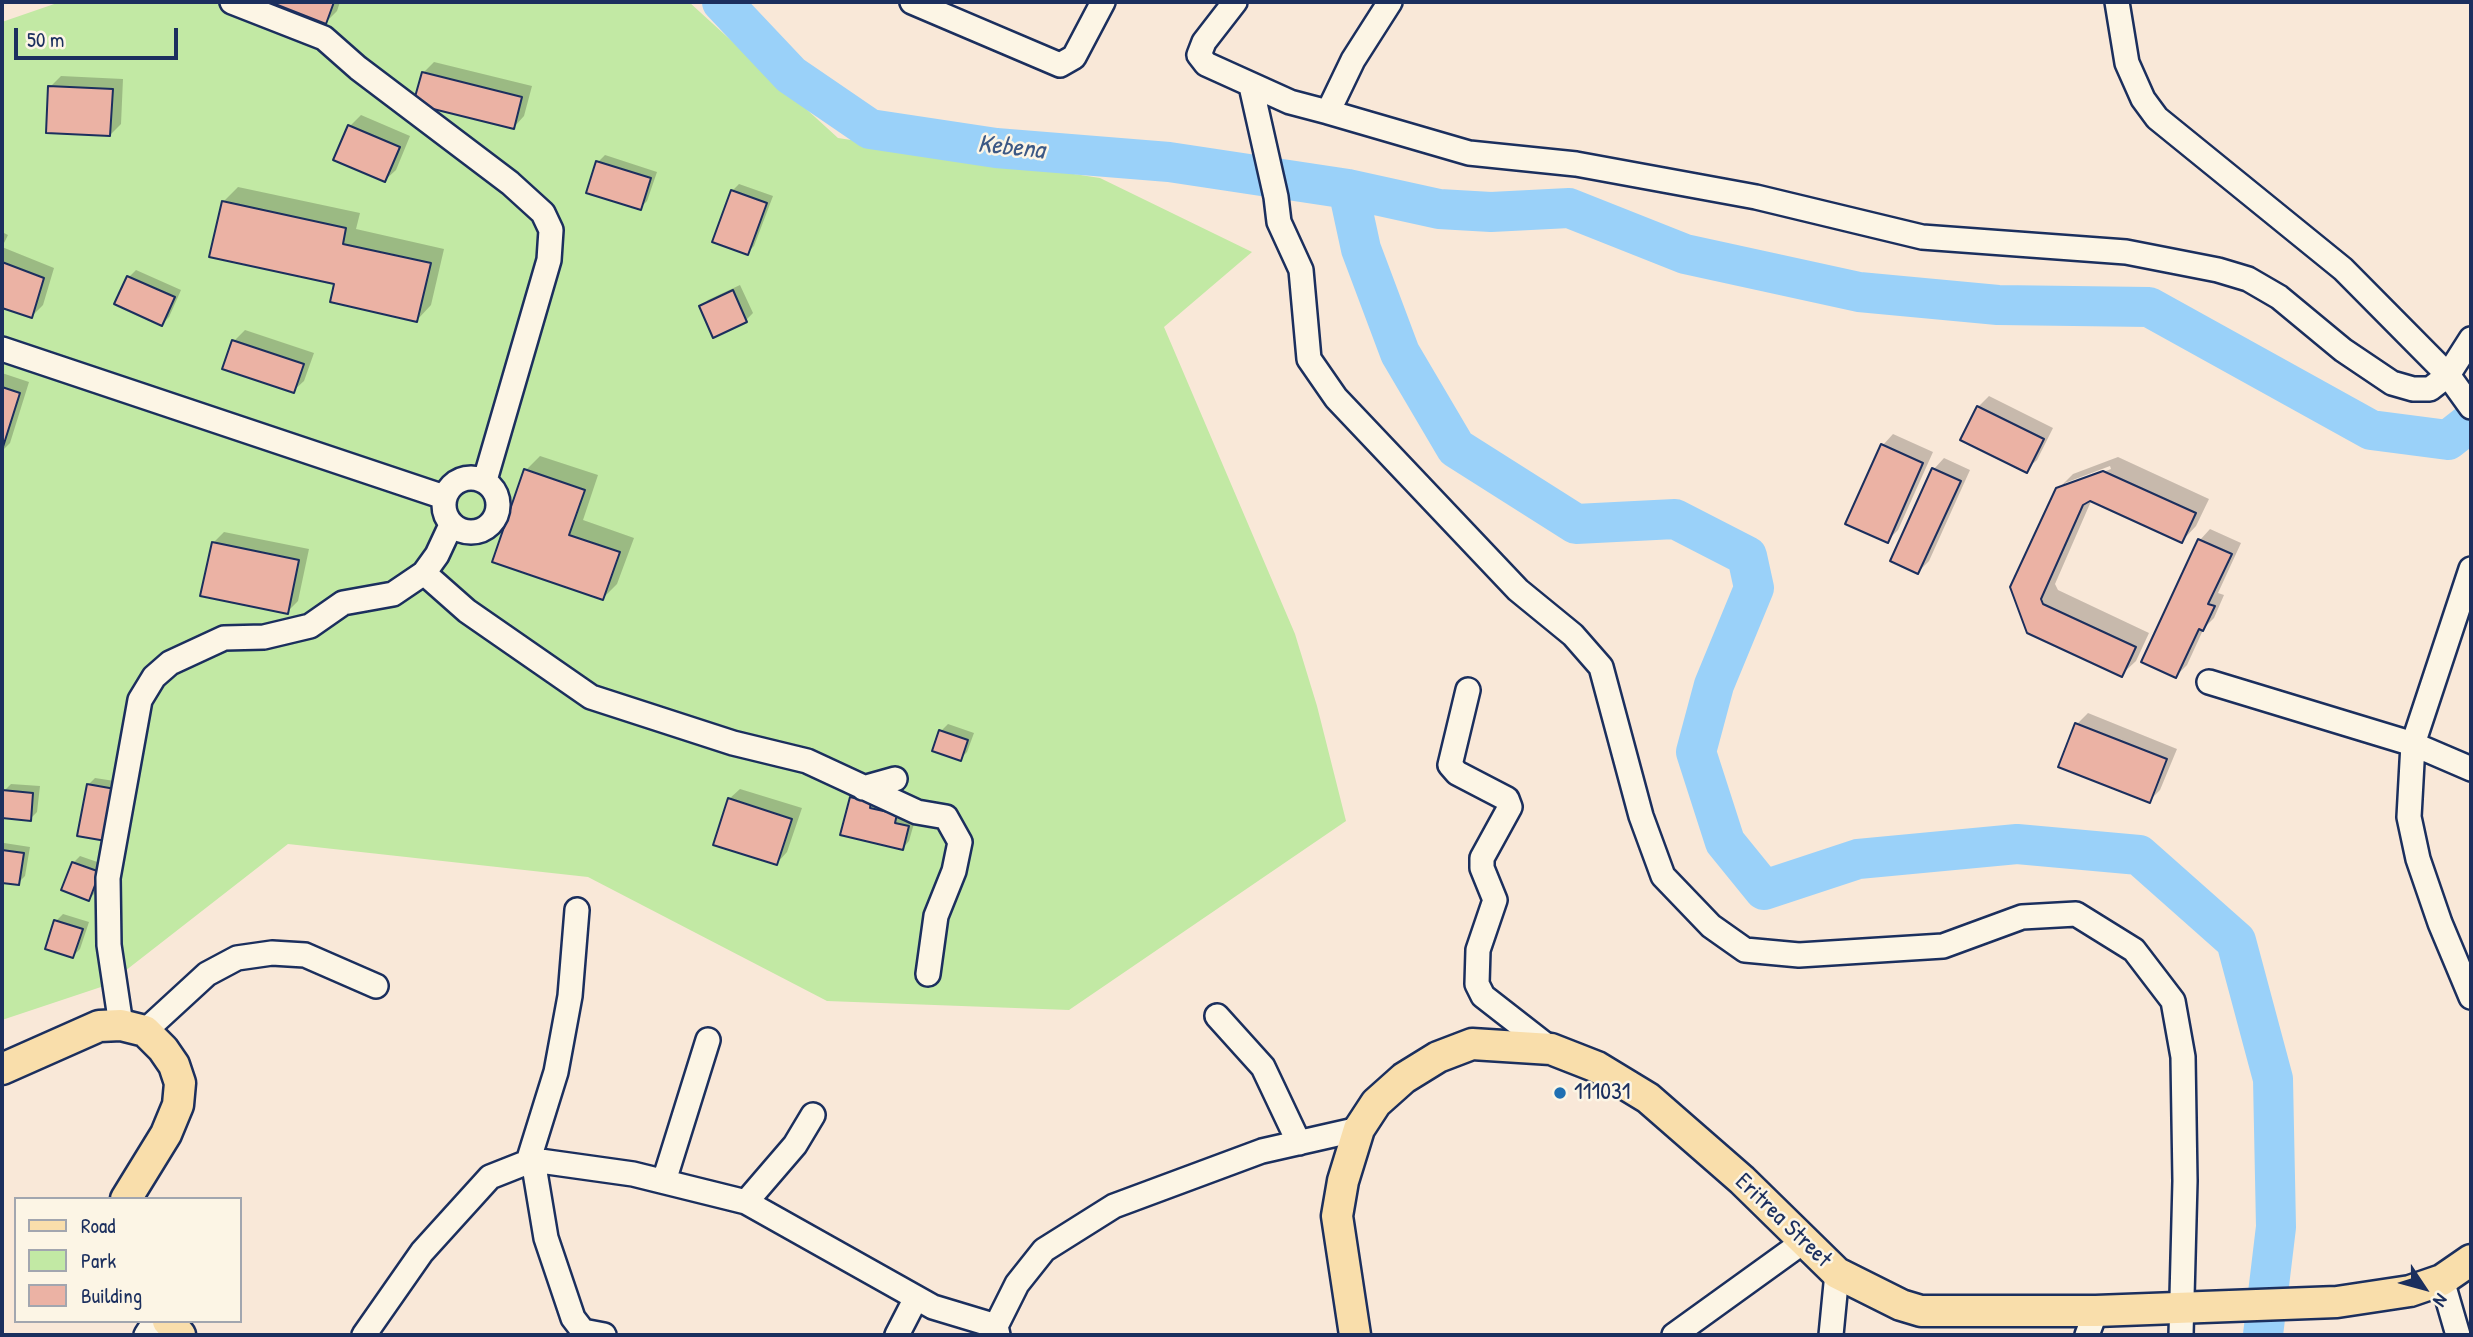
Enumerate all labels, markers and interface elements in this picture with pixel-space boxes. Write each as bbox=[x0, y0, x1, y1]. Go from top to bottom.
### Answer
scale bar bbox=[18, 14, 182, 58]
text: 50 m bbox=[27, 25, 64, 54]
water label: Kebena bbox=[976, 129, 1046, 167]
place label: 111031 bbox=[1574, 1079, 1630, 1107]
marker: 111031 bbox=[1552, 1085, 1568, 1101]
street label: Eritrea Street bbox=[1729, 1168, 1837, 1274]
legend bbox=[14, 1197, 242, 1323]
text: Road bbox=[81, 1211, 115, 1240]
text: Park bbox=[81, 1246, 116, 1275]
north arrow bbox=[2389, 1253, 2459, 1323]
text: Building bbox=[81, 1281, 142, 1310]
text: N bbox=[2428, 1289, 2454, 1312]

